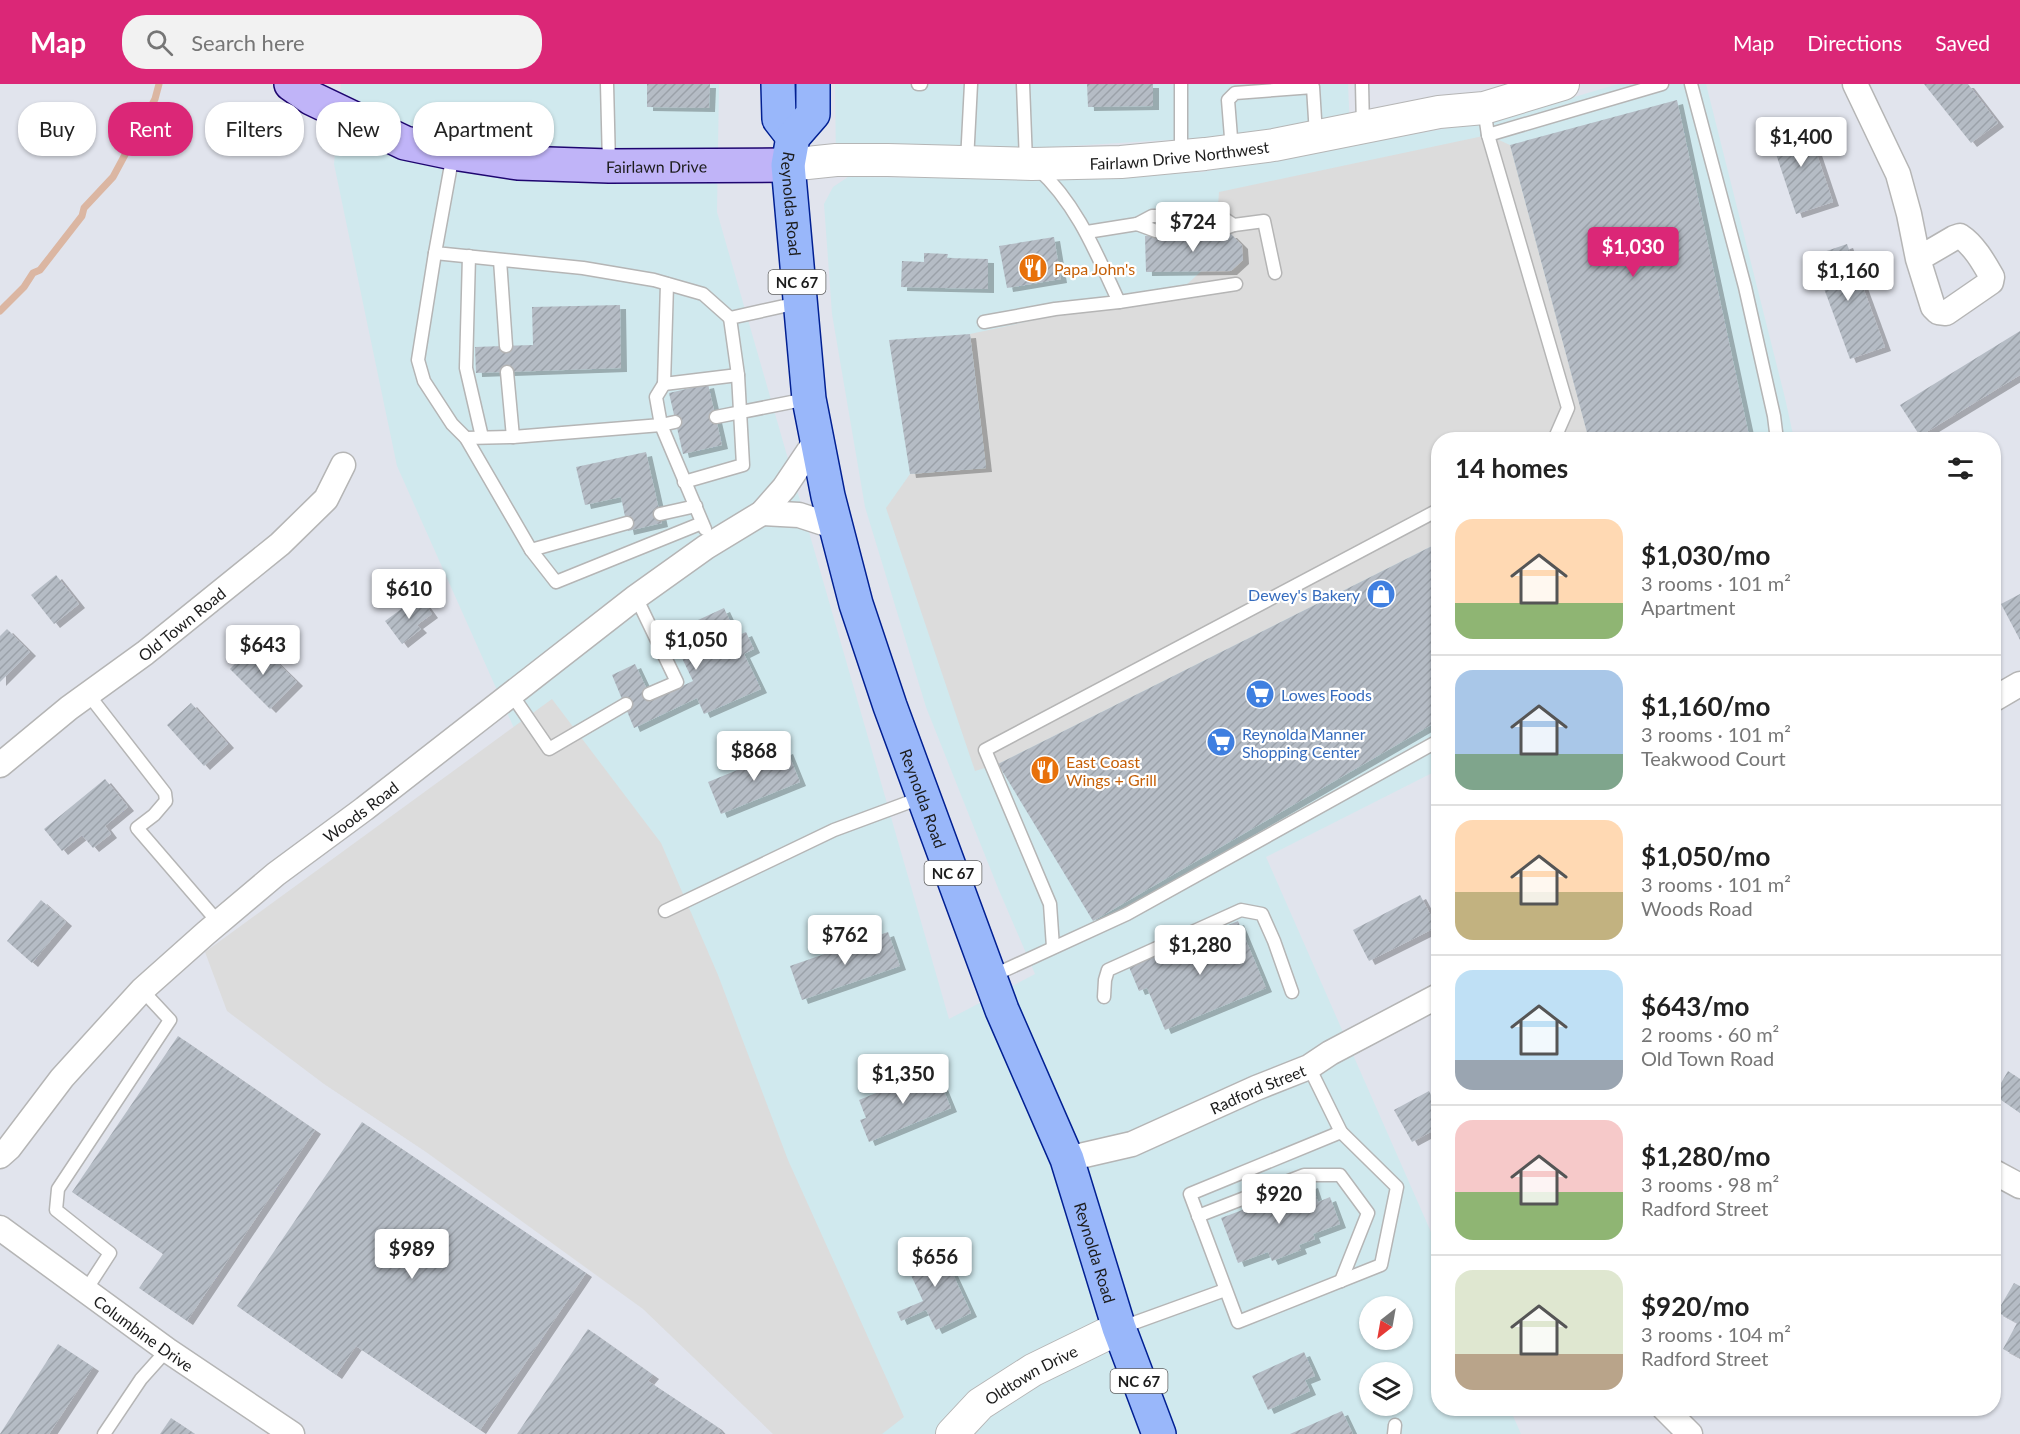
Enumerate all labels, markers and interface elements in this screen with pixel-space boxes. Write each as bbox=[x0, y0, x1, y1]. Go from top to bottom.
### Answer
search box bbox=[122, 15, 542, 69]
text: Map bbox=[30, 25, 86, 59]
icon: search bbox=[143, 26, 176, 59]
text: Search here bbox=[191, 29, 305, 56]
text: Map bbox=[1733, 30, 1774, 55]
text: Directions bbox=[1807, 30, 1902, 55]
text: Saved bbox=[1935, 30, 1990, 55]
chip: Buy bbox=[18, 102, 96, 156]
chip: Rent bbox=[108, 102, 193, 156]
chip: Filters bbox=[205, 102, 304, 156]
chip: New bbox=[316, 102, 401, 156]
chip: Apartment bbox=[413, 102, 554, 156]
pin: $1,400 bbox=[1752, 117, 1850, 168]
text: $1,400 bbox=[1770, 124, 1832, 148]
street label: Fairlawn Drive Northwest bbox=[1089, 136, 1270, 172]
street label: Reynolda Road bbox=[778, 150, 806, 257]
street label: Fairlawn Drive bbox=[606, 156, 707, 176]
pin: $724 bbox=[1157, 202, 1229, 253]
text: $724 bbox=[1170, 209, 1216, 233]
pin: $1,030 bbox=[1584, 227, 1682, 278]
text: $1,030 bbox=[1602, 234, 1664, 258]
pin: $1,160 bbox=[1799, 251, 1897, 302]
restaurant icon: Papa John's bbox=[1017, 252, 1049, 284]
text: $1,160 bbox=[1817, 258, 1879, 282]
place label: Papa John's bbox=[1054, 259, 1135, 278]
road number: NC 67 bbox=[768, 270, 826, 294]
text: 14 homes bbox=[1455, 452, 1568, 484]
icon: filters bbox=[1944, 452, 1977, 485]
text: $1,030/mo bbox=[1641, 539, 1771, 571]
icon: home bbox=[1503, 543, 1575, 615]
pin: $610 bbox=[373, 569, 445, 620]
text: 3 rooms · 101 m² bbox=[1641, 571, 1791, 595]
text: $610 bbox=[386, 576, 432, 600]
shop icon: Dewey's Bakery bbox=[1365, 578, 1397, 610]
street label: Old Town Road bbox=[134, 583, 229, 665]
place label: Dewey's Bakery bbox=[1248, 585, 1361, 604]
text: Apartment bbox=[1641, 595, 1735, 619]
pin: $1,050 bbox=[647, 620, 745, 671]
pin: $643 bbox=[227, 625, 299, 676]
text: $1,050 bbox=[665, 627, 727, 651]
text: $643 bbox=[240, 632, 286, 656]
supermarket icon: Lowes Foods bbox=[1244, 678, 1276, 710]
place label: Lowes Foods bbox=[1281, 685, 1372, 704]
text: $1,160/mo bbox=[1641, 690, 1771, 722]
icon: home bbox=[1503, 694, 1575, 766]
text: 3 rooms · 101 m² bbox=[1641, 722, 1791, 746]
place label: Reynolda Manner Shopping Center bbox=[1242, 724, 1366, 761]
supermarket icon: Reynolda Manner Shopping Center bbox=[1205, 726, 1237, 758]
pin: $868 bbox=[718, 731, 790, 782]
text: $868 bbox=[731, 738, 777, 762]
street label: Reynolda Road bbox=[897, 746, 951, 850]
text: Teakwood Court bbox=[1641, 746, 1786, 770]
place label: East Coast Wings + Grill bbox=[1066, 752, 1157, 789]
restaurant icon: East Coast Wings + Grill bbox=[1029, 754, 1061, 786]
street label: Woods Road bbox=[319, 777, 402, 846]
text: $1,050/mo bbox=[1641, 840, 1771, 872]
icon: home bbox=[1503, 844, 1575, 916]
road number: NC 67 bbox=[924, 861, 982, 885]
text: 3 rooms · 101 m² bbox=[1641, 872, 1791, 896]
text: Woods Road bbox=[1641, 896, 1753, 920]
pin: $762 bbox=[809, 915, 881, 966]
text: $762 bbox=[822, 922, 868, 946]
pin: $1,280 bbox=[1151, 925, 1249, 976]
text: $1,280 bbox=[1169, 932, 1231, 956]
text: $643/mo bbox=[1641, 990, 1749, 1022]
icon: home bbox=[1503, 994, 1575, 1066]
text: 2 rooms · 60 m² bbox=[1641, 1022, 1779, 1046]
text: Old Town Road bbox=[1641, 1046, 1774, 1070]
pin: $1,350 bbox=[854, 1054, 952, 1105]
street label: Radford Street bbox=[1207, 1060, 1308, 1117]
text: $1,350 bbox=[872, 1061, 934, 1085]
text: $1,280/mo bbox=[1641, 1140, 1771, 1172]
icon: home bbox=[1503, 1144, 1575, 1216]
text: 3 rooms · 98 m² bbox=[1641, 1172, 1779, 1196]
pin: $920 bbox=[1243, 1174, 1315, 1225]
text: $920 bbox=[1256, 1181, 1302, 1205]
text: Radford Street bbox=[1641, 1196, 1768, 1220]
street label: Reynolda Road bbox=[1071, 1200, 1120, 1305]
pin: $989 bbox=[376, 1229, 448, 1280]
text: $989 bbox=[389, 1236, 435, 1260]
pin: $656 bbox=[899, 1237, 971, 1288]
text: $656 bbox=[912, 1244, 958, 1268]
text: $920/mo bbox=[1641, 1290, 1749, 1322]
street label: Columbine Drive bbox=[90, 1291, 197, 1375]
icon: home bbox=[1503, 1294, 1575, 1366]
north arrow bbox=[1359, 1296, 1413, 1350]
map controls bbox=[1359, 1296, 1413, 1416]
text: 3 rooms · 104 m² bbox=[1641, 1322, 1791, 1346]
street label: Oldtown Drive bbox=[981, 1340, 1080, 1408]
text: Radford Street bbox=[1641, 1346, 1768, 1370]
button: layers bbox=[1359, 1362, 1413, 1416]
road number: NC 67 bbox=[1110, 1369, 1168, 1393]

